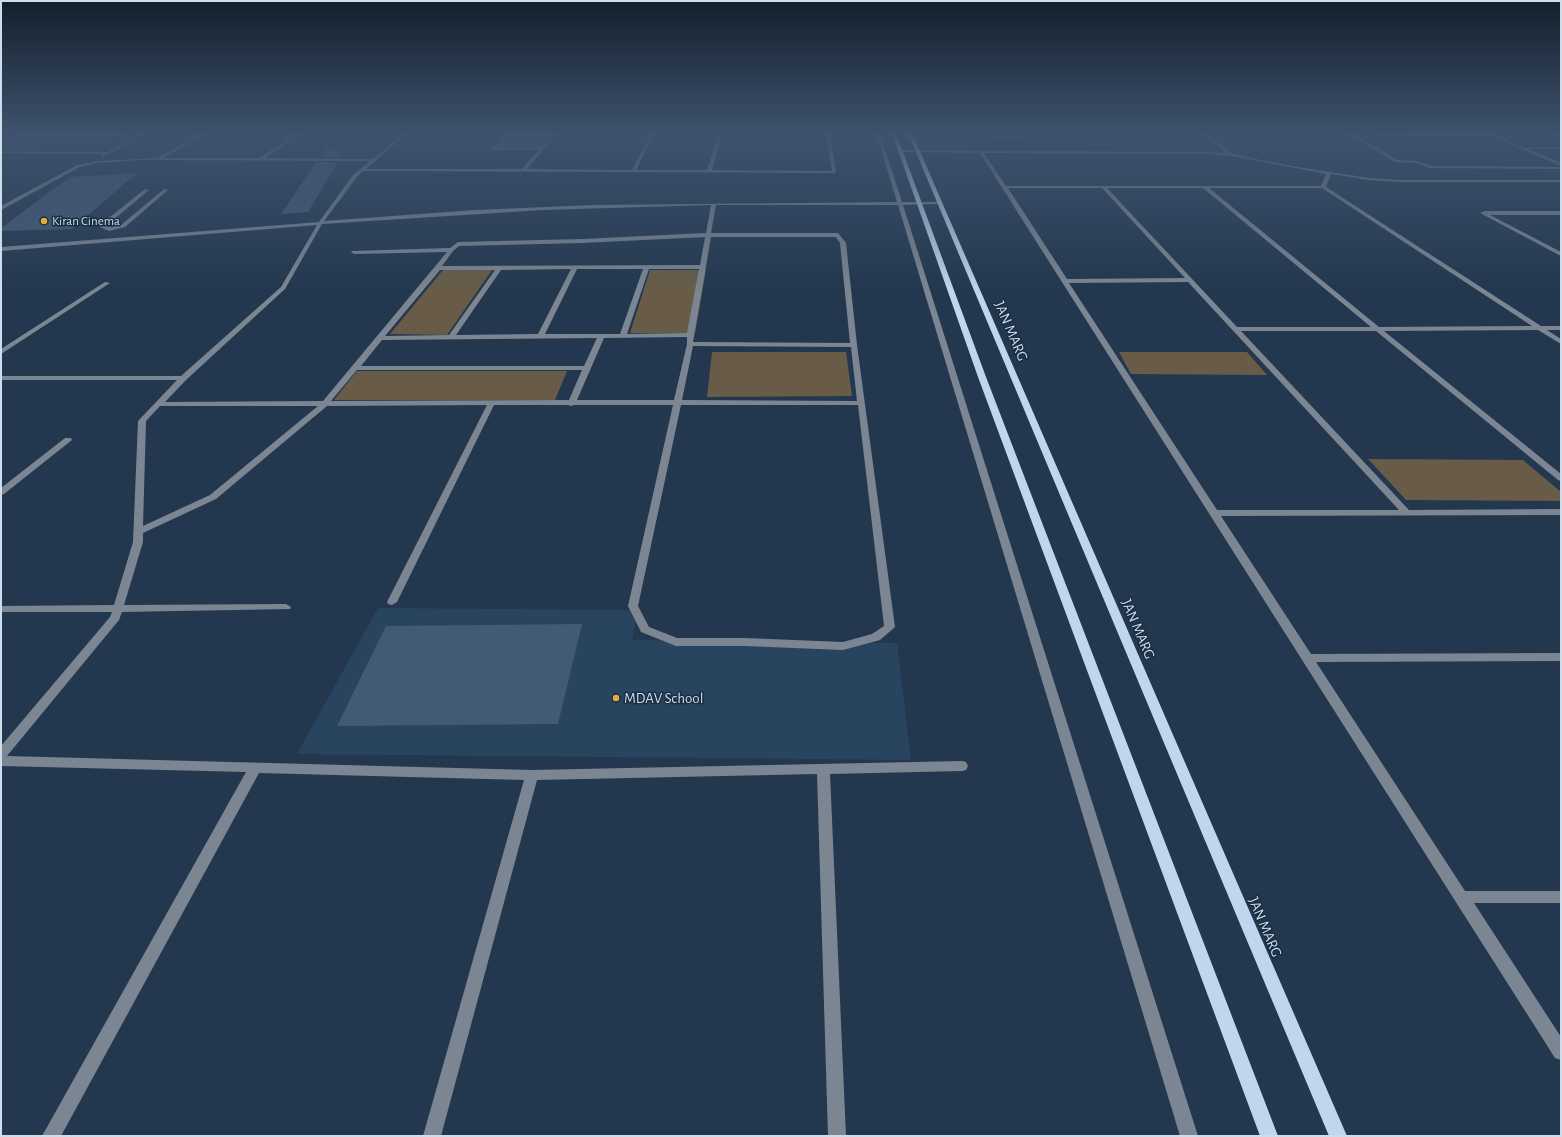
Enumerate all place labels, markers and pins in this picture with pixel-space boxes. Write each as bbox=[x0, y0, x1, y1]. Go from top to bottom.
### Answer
place label: Kiran Cinema bbox=[52, 213, 120, 229]
marker: Kiran Cinema bbox=[39, 216, 49, 226]
place label: MDAV School bbox=[624, 689, 703, 707]
marker: MDAV School bbox=[611, 693, 621, 703]

